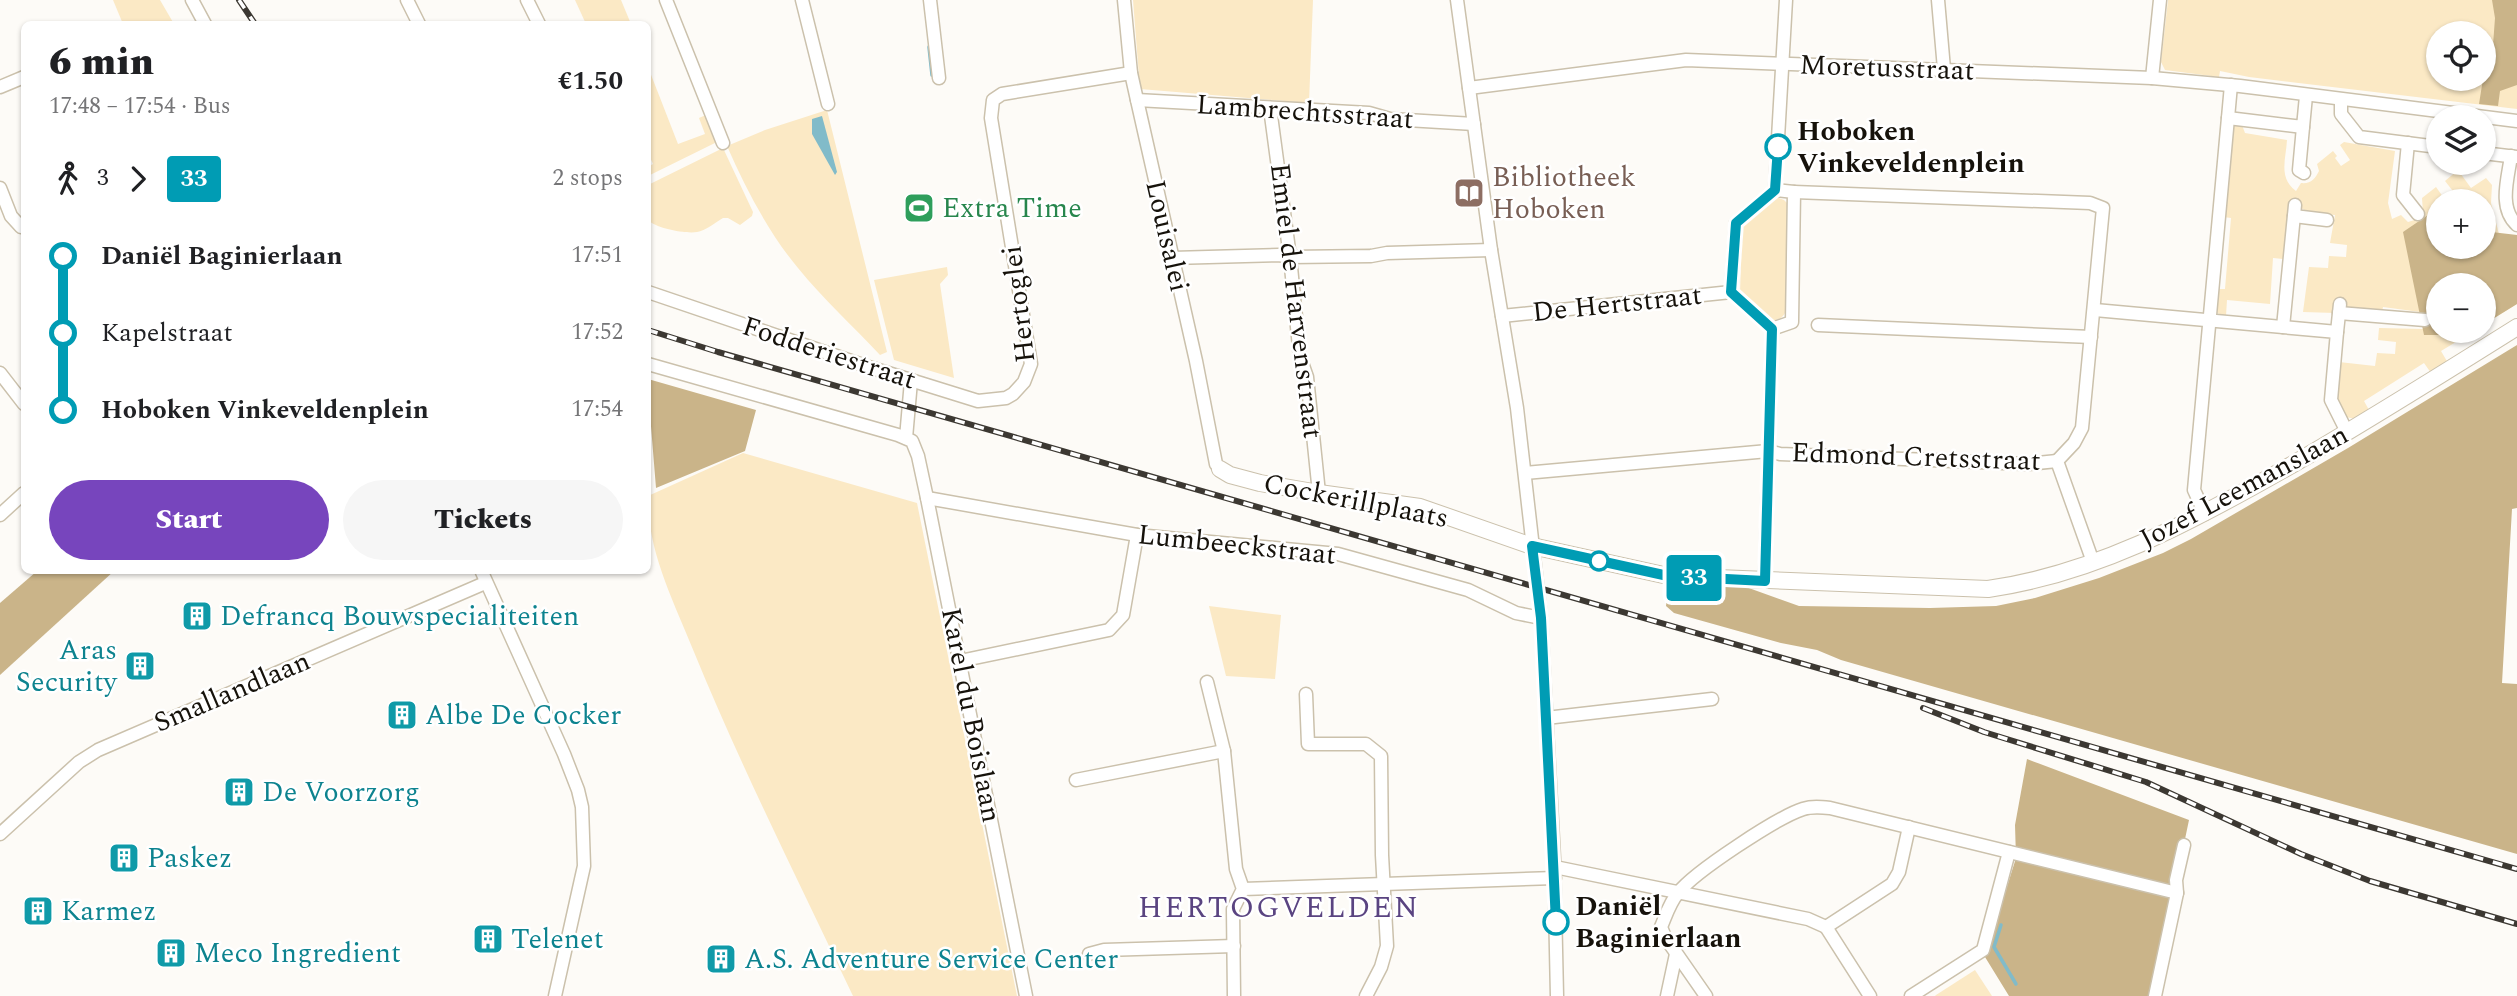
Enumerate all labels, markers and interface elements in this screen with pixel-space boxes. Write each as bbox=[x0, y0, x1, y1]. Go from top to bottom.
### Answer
map controls bbox=[2426, 21, 2496, 343]
button: locate bbox=[2426, 21, 2496, 91]
text: 6 min bbox=[49, 34, 154, 92]
street label: Moretusstraat bbox=[1799, 43, 1975, 93]
text: €1.50 bbox=[558, 61, 623, 101]
street label: Lambrechtsstraat bbox=[1195, 83, 1415, 141]
text: 17:48 – 17:54 · Bus bbox=[49, 89, 231, 124]
button: layers bbox=[2426, 105, 2496, 175]
place label: Hoboken Vinkeveldenplein bbox=[1797, 110, 2025, 185]
marker: Hoboken Vinkeveldenplein bbox=[1765, 134, 1791, 160]
place label: Bibliotheek Hoboken bbox=[1492, 156, 1636, 231]
icon: walk bbox=[49, 160, 87, 198]
icon: forward bbox=[119, 160, 157, 198]
text: 3 bbox=[97, 161, 109, 196]
text: 33 bbox=[181, 161, 207, 197]
text: 2 stops bbox=[553, 161, 623, 196]
street label: Emiel de Harvenstraat bbox=[1258, 161, 1334, 441]
street label: Louisalei bbox=[1133, 176, 1201, 296]
library icon: Bibliotheek Hoboken bbox=[1452, 176, 1486, 210]
place label: Extra Time bbox=[942, 187, 1082, 230]
button: + bbox=[2426, 189, 2496, 259]
sports icon: Extra Time bbox=[902, 191, 936, 225]
text: Daniël Baginierlaan bbox=[101, 236, 342, 276]
text: 17:51 bbox=[571, 238, 623, 273]
street label: Hertoglei bbox=[990, 243, 1048, 365]
button: − bbox=[2426, 273, 2496, 343]
street label: De Hertstraat bbox=[1530, 274, 1704, 334]
street label: Fodderiestraat bbox=[736, 305, 922, 401]
text: Kapelstraat bbox=[101, 313, 233, 353]
text: 17:52 bbox=[571, 315, 623, 350]
text: Hoboken Vinkeveldenplein bbox=[101, 390, 429, 430]
text: 17:54 bbox=[571, 392, 623, 427]
street label: Jozef Leemanslaan bbox=[2132, 414, 2356, 560]
street label: Edmond Cretsstraat bbox=[1791, 431, 2042, 483]
street label: Cockerillplaats bbox=[1260, 462, 1452, 540]
button: Start bbox=[49, 480, 329, 560]
button: Tickets bbox=[343, 480, 623, 560]
street label: Lumbeeckstraat bbox=[1136, 513, 1338, 577]
unlabelled marker bbox=[1589, 551, 1609, 571]
line badge: 33 bbox=[1662, 555, 1726, 601]
text: 33 bbox=[1681, 560, 1707, 596]
place label: Defrancq Bouwspecialiteiten bbox=[220, 595, 579, 638]
building icon: Defrancq Bouwspecialiteiten bbox=[180, 599, 214, 633]
street label: Karel du Boislaan bbox=[929, 604, 1013, 826]
place label: Aras Security bbox=[16, 629, 119, 704]
street label: Smallandlaan bbox=[147, 640, 317, 744]
building icon: Aras Security bbox=[123, 649, 157, 683]
place label: Albe De Cocker bbox=[425, 694, 621, 737]
building icon: Albe De Cocker bbox=[385, 698, 419, 732]
place label: De Voorzorg bbox=[262, 771, 420, 814]
building icon: De Voorzorg bbox=[222, 775, 256, 809]
place label: Paskez bbox=[147, 837, 232, 880]
building icon: Paskez bbox=[107, 841, 141, 875]
district label: HERTOGVELDEN bbox=[1138, 885, 1420, 931]
place label: Daniël Baginierlaan bbox=[1575, 885, 1742, 960]
place label: Karmez bbox=[61, 890, 157, 933]
building icon: Karmez bbox=[21, 894, 55, 928]
marker: Daniël Baginierlaan bbox=[1543, 909, 1569, 935]
place label: Telenet bbox=[511, 918, 604, 961]
building icon: Telenet bbox=[471, 922, 505, 956]
place label: Meco Ingredient bbox=[194, 932, 401, 975]
building icon: Meco Ingredient bbox=[154, 936, 188, 970]
place label: A.S. Adventure Service Center bbox=[744, 938, 1118, 981]
building icon: A.S. Adventure Service Center bbox=[704, 942, 738, 976]

